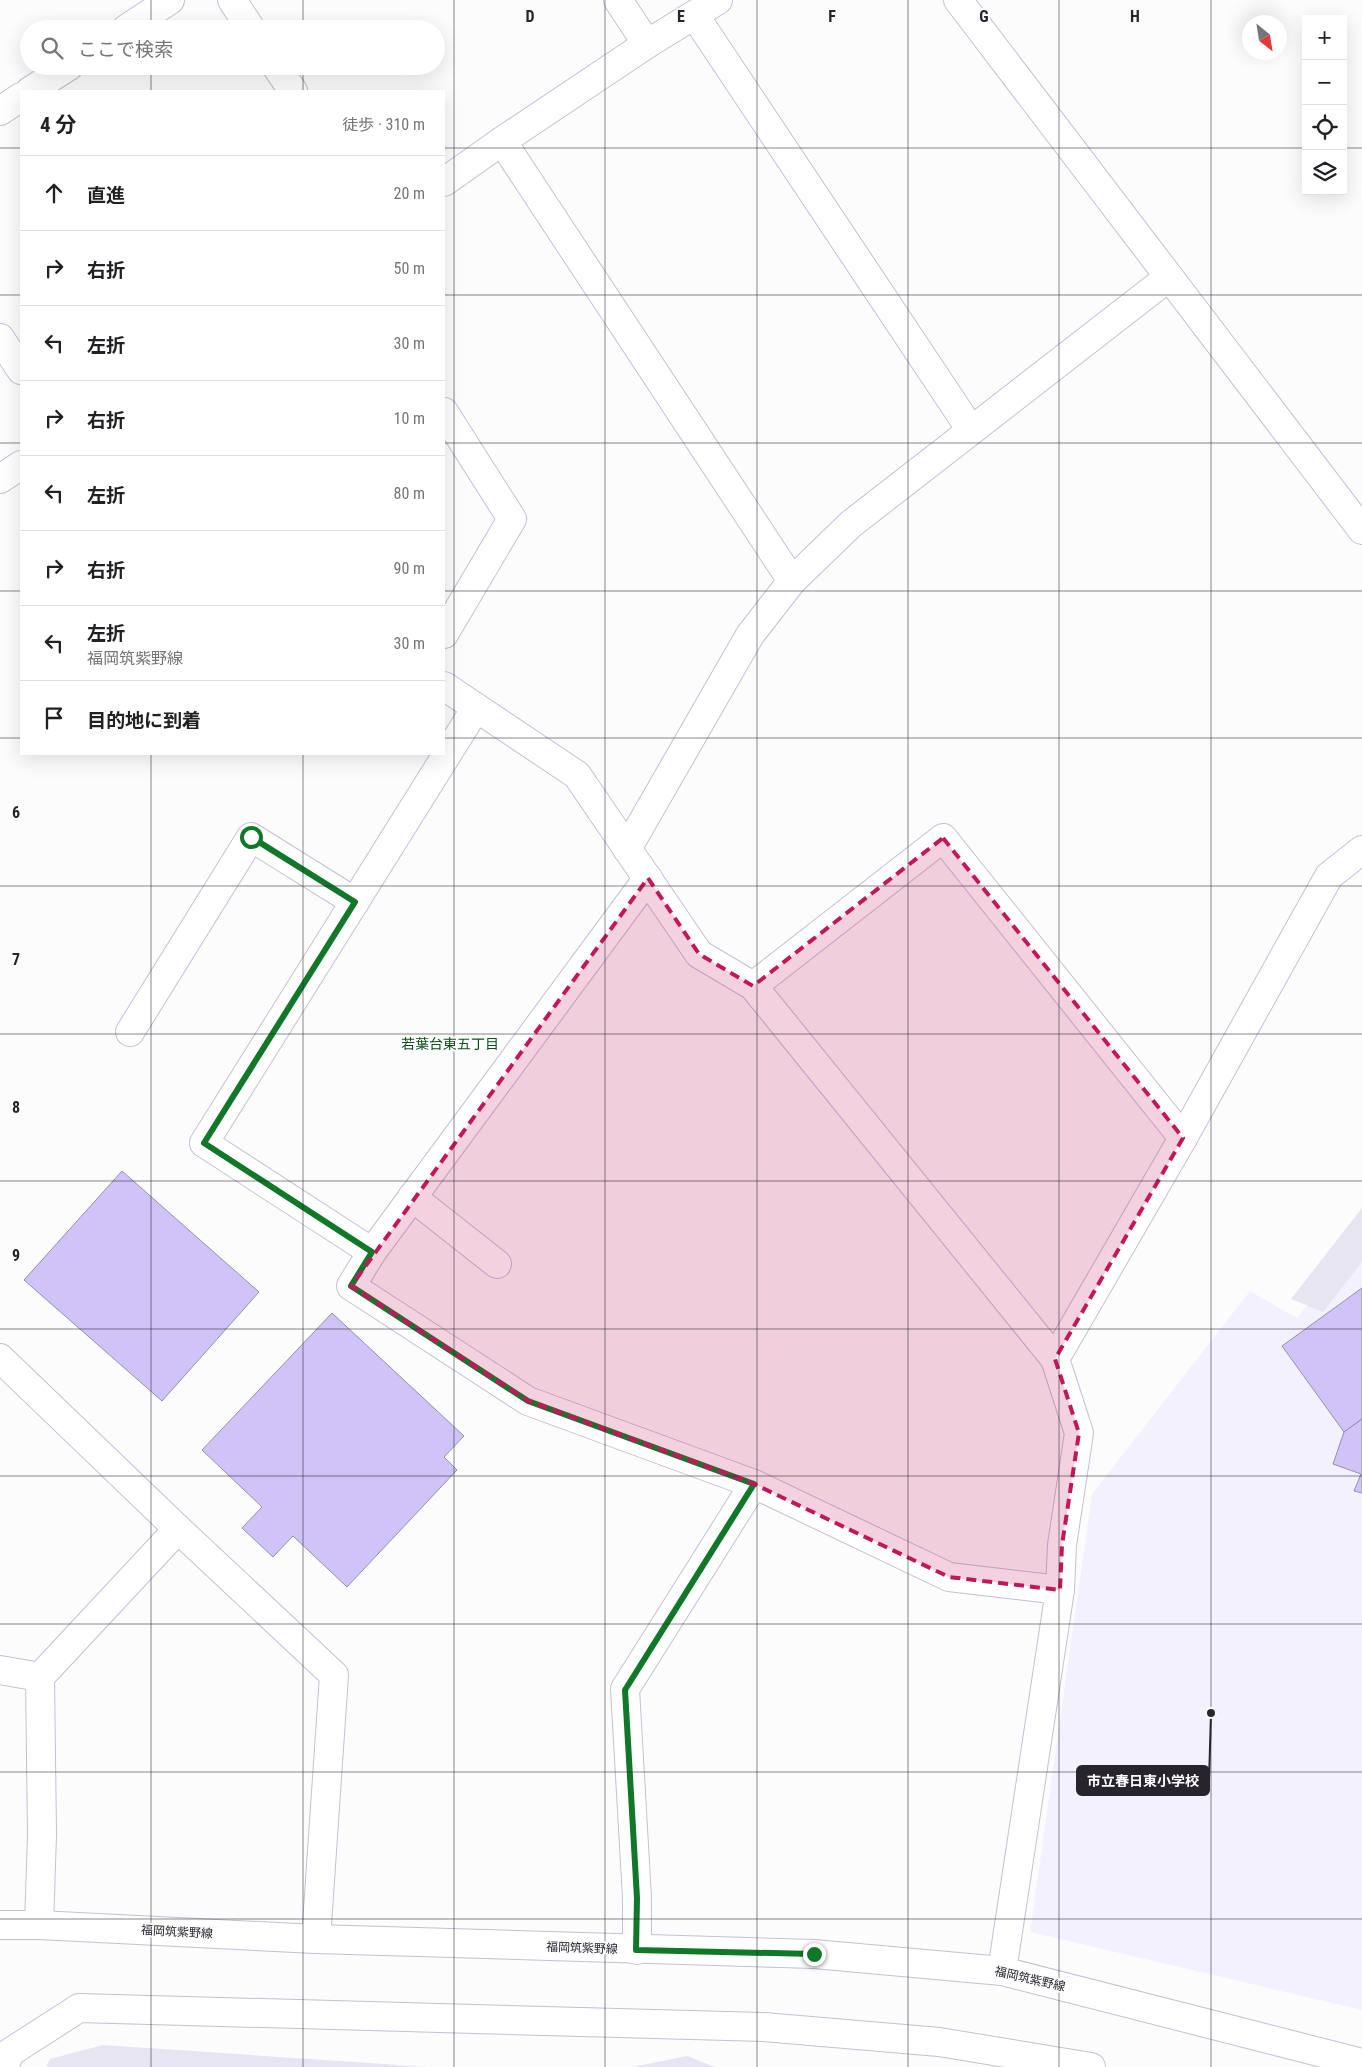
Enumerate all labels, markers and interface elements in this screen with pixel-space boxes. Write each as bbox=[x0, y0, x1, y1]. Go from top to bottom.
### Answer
text: D bbox=[525, 7, 535, 26]
text: E bbox=[677, 7, 685, 26]
text: F bbox=[828, 7, 836, 26]
text: G bbox=[979, 7, 989, 26]
text: H bbox=[1130, 7, 1140, 26]
north arrow bbox=[1242, 15, 1287, 60]
map controls bbox=[1302, 15, 1347, 195]
button: + bbox=[1302, 15, 1347, 60]
search box bbox=[20, 20, 445, 75]
icon: search bbox=[38, 34, 66, 62]
text: ここで検索 bbox=[78, 38, 173, 61]
button: − bbox=[1302, 60, 1347, 105]
button: locate bbox=[1302, 105, 1347, 150]
text: 4 分 bbox=[40, 113, 76, 137]
text: 徒歩 · 310 m bbox=[342, 115, 425, 134]
button: layers bbox=[1302, 150, 1347, 195]
icon: ahead bbox=[40, 179, 68, 207]
text: 直進 bbox=[87, 184, 125, 207]
text: 20 m bbox=[393, 184, 425, 203]
icon: right bbox=[40, 254, 68, 282]
text: 右折 bbox=[87, 259, 125, 282]
text: 50 m bbox=[393, 259, 425, 278]
icon: left bbox=[40, 329, 68, 357]
text: 左折 bbox=[87, 334, 125, 357]
text: 30 m bbox=[393, 334, 425, 353]
icon: right bbox=[40, 404, 68, 432]
text: 右折 bbox=[87, 409, 125, 432]
text: 10 m bbox=[393, 409, 425, 428]
icon: left bbox=[40, 479, 68, 507]
text: 左折 bbox=[87, 484, 125, 507]
text: 80 m bbox=[393, 484, 425, 503]
icon: right bbox=[40, 554, 68, 582]
text: 右折 bbox=[87, 559, 125, 582]
text: 90 m bbox=[393, 559, 425, 578]
text: 左折 bbox=[87, 622, 125, 645]
icon: left bbox=[40, 629, 68, 657]
text: 30 m bbox=[393, 634, 425, 653]
text: 福岡筑紫野線 bbox=[87, 649, 183, 668]
icon: arrive bbox=[40, 704, 68, 732]
text: 目的地に到着 bbox=[87, 709, 201, 732]
text: 6 bbox=[12, 803, 20, 822]
route start bbox=[240, 826, 263, 849]
text: 7 bbox=[12, 950, 20, 969]
district label: 若葉台東五丁目 bbox=[401, 1036, 499, 1052]
text: 8 bbox=[12, 1098, 20, 1117]
text: 9 bbox=[12, 1246, 20, 1265]
callout: 市立春日東小学校 bbox=[1077, 1766, 1209, 1795]
text: 市立春日東小学校 bbox=[1087, 1773, 1199, 1789]
street label: 福岡筑紫野線 bbox=[141, 1923, 213, 1941]
street label: 福岡筑紫野線 bbox=[546, 1940, 618, 1956]
route end bbox=[803, 1943, 826, 1966]
street label: 福岡筑紫野線 bbox=[993, 1964, 1067, 1994]

